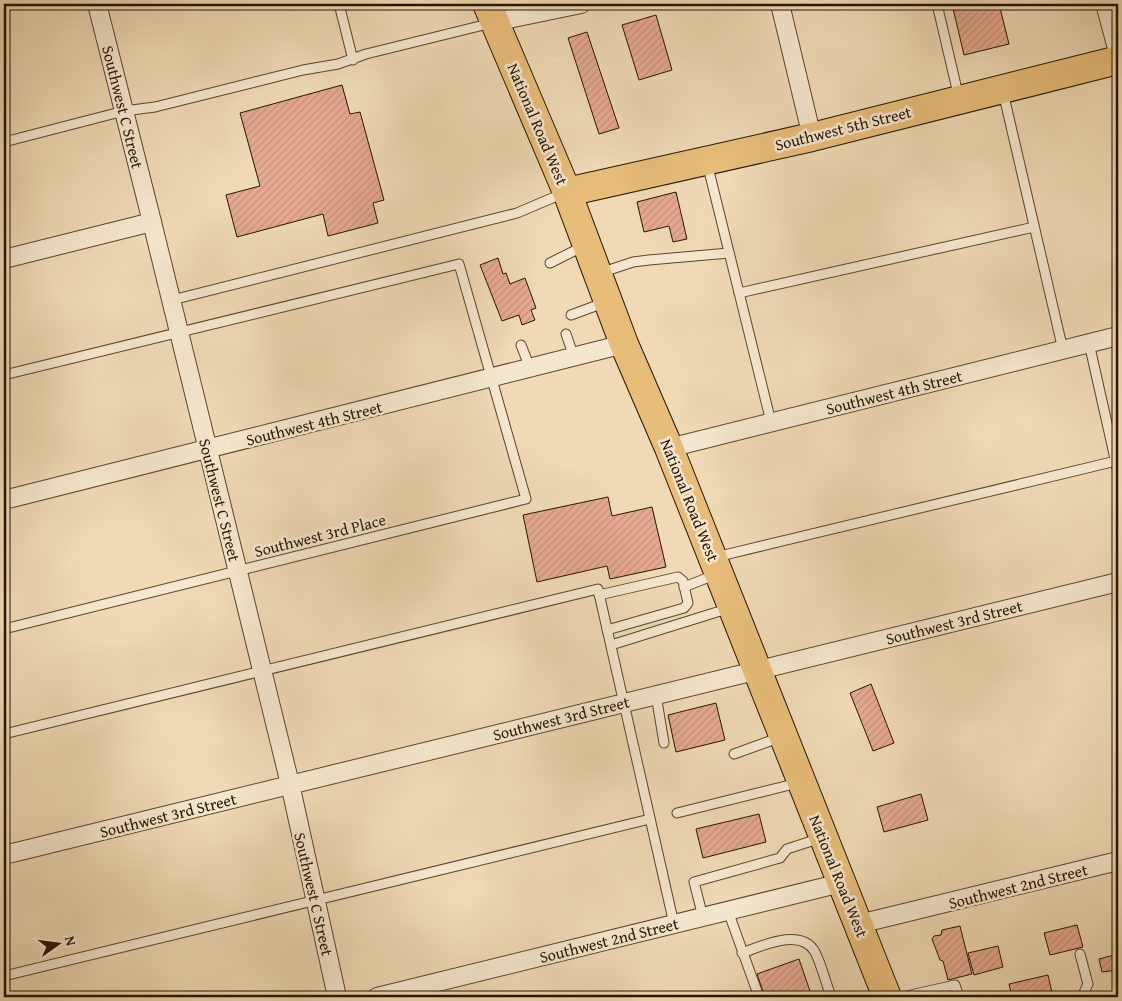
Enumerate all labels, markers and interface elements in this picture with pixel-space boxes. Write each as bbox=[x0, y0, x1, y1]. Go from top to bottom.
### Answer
street label: Southwest C Street bbox=[96, 43, 150, 171]
street label: National Road West bbox=[501, 59, 575, 189]
street label: Southwest 5th Street bbox=[772, 99, 914, 157]
street label: Southwest 4th Street bbox=[823, 363, 965, 421]
street label: Southwest 4th Street bbox=[243, 394, 385, 452]
street label: National Road West bbox=[654, 435, 726, 565]
street label: Southwest C Street bbox=[193, 436, 247, 564]
street label: Southwest 3rd Place bbox=[252, 507, 388, 563]
street label: Southwest 3rd Street bbox=[883, 593, 1025, 651]
street label: Southwest 3rd Street bbox=[490, 689, 632, 747]
street label: Southwest 3rd Street bbox=[97, 786, 239, 844]
street label: National Road West bbox=[803, 811, 875, 941]
street label: Southwest C Street bbox=[288, 830, 340, 958]
street label: Southwest 2nd Street bbox=[946, 857, 1090, 915]
street label: Southwest 2nd Street bbox=[537, 911, 681, 969]
north arrow bbox=[32, 918, 82, 968]
text: N bbox=[60, 934, 82, 948]

